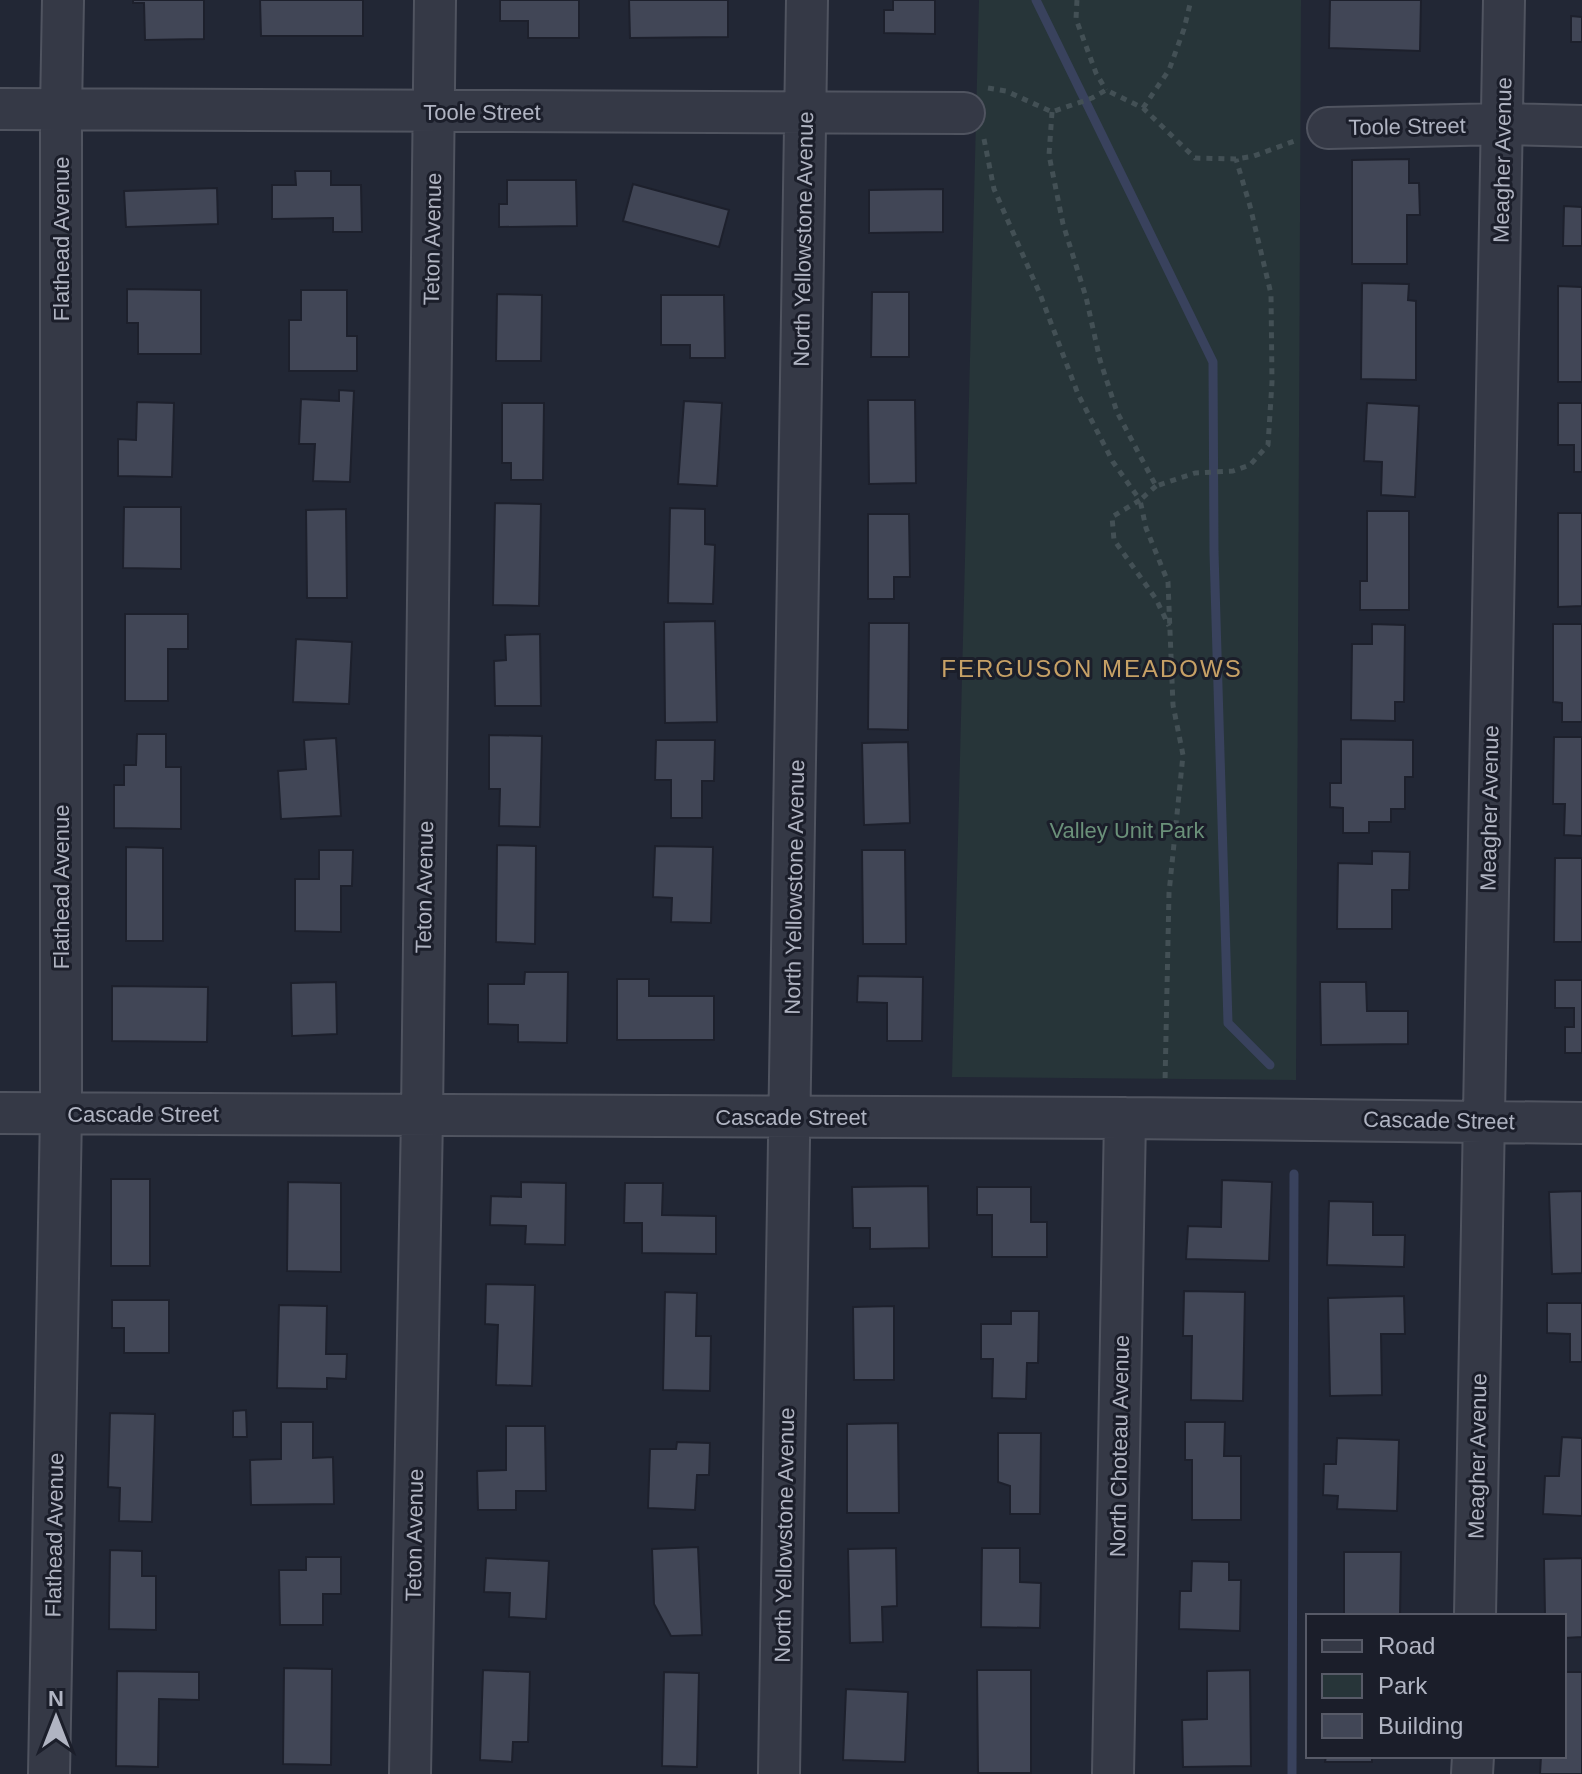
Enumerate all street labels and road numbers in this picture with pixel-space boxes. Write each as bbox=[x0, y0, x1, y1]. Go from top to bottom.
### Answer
street label: Meagher Avenue bbox=[1489, 77, 1516, 243]
street label: Toole Street bbox=[423, 100, 541, 125]
street label: North Yellowstone Avenue bbox=[789, 111, 818, 367]
street label: Toole Street bbox=[1348, 113, 1466, 140]
street label: Flathead Avenue bbox=[49, 157, 74, 321]
street label: Teton Avenue bbox=[419, 172, 446, 306]
street label: Meagher Avenue bbox=[1476, 725, 1503, 891]
street label: North Yellowstone Avenue bbox=[780, 759, 809, 1015]
street label: Flathead Avenue bbox=[49, 805, 74, 969]
street label: Teton Avenue bbox=[411, 820, 438, 954]
street label: Cascade Street bbox=[67, 1102, 219, 1127]
street label: Cascade Street bbox=[715, 1105, 867, 1130]
street label: Cascade Street bbox=[1363, 1107, 1515, 1134]
street label: North Choteau Avenue bbox=[1105, 1335, 1134, 1557]
street label: Meagher Avenue bbox=[1464, 1373, 1491, 1539]
street label: North Yellowstone Avenue bbox=[770, 1407, 799, 1663]
street label: Flathead Avenue bbox=[41, 1452, 68, 1618]
street label: Teton Avenue bbox=[401, 1468, 428, 1602]

